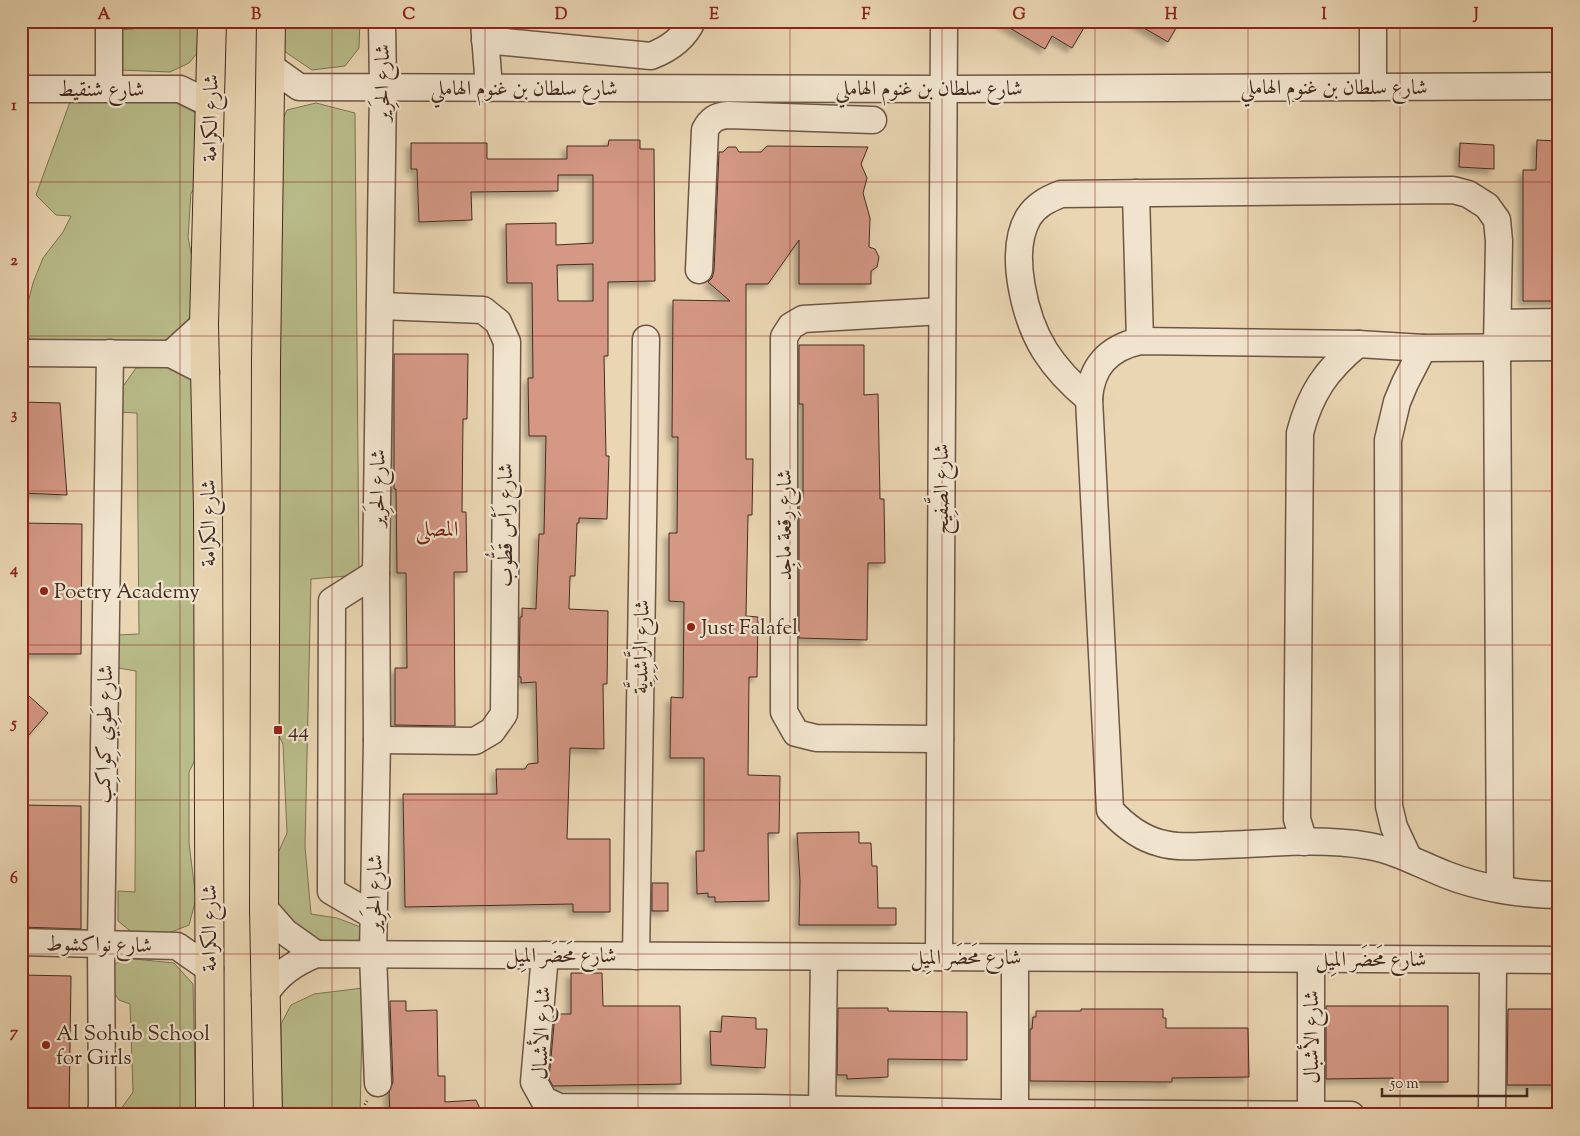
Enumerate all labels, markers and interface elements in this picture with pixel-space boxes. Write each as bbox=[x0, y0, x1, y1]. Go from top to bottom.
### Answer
text: A bbox=[98, 4, 111, 27]
text: B bbox=[251, 4, 261, 27]
text: C bbox=[403, 4, 416, 27]
text: D bbox=[555, 4, 568, 27]
text: E bbox=[709, 4, 719, 27]
text: F bbox=[862, 4, 871, 27]
text: G bbox=[1012, 4, 1026, 27]
text: H bbox=[1165, 4, 1178, 27]
text: I bbox=[1321, 4, 1327, 27]
text: J bbox=[1472, 4, 1479, 27]
street label: شارع الحَرِير bbox=[367, 44, 400, 124]
street label: شارع الكرامة bbox=[196, 74, 229, 162]
street label: شارع سلطان بن غنوم الهاملي bbox=[1240, 74, 1428, 107]
street label: شارع سلطان بن غنوم الهاملي bbox=[430, 75, 618, 108]
street label: شارع سلطان بن غنوم الهاملي bbox=[835, 75, 1023, 108]
street label: شارع شنقيط bbox=[58, 76, 144, 107]
text: 1 bbox=[11, 95, 17, 118]
text: 2 bbox=[10, 250, 18, 273]
text: 3 bbox=[11, 404, 18, 427]
street label: شارع الصَّفِيح bbox=[923, 444, 960, 534]
street label: شارع الحَرِير bbox=[361, 449, 396, 529]
street label: شارع رَأس قَطُّوب bbox=[484, 463, 523, 587]
street label: شارع رِقعة ماجِد bbox=[771, 469, 802, 581]
street label: شارع الكرامة bbox=[195, 479, 226, 567]
district label: المصلى bbox=[415, 515, 459, 547]
text: 4 bbox=[9, 559, 18, 582]
place label: Poetry Academy bbox=[54, 578, 200, 608]
marker: Poetry Academy bbox=[38, 585, 50, 597]
street label: شارع الرَّاشِدِيَّة bbox=[622, 599, 660, 695]
place label: Just Falafel bbox=[700, 614, 798, 644]
marker: Just Falafel bbox=[685, 621, 697, 633]
street label: شارع طَوِي كِواكِب bbox=[88, 664, 123, 804]
text: 5 bbox=[9, 713, 17, 736]
place label: 44 bbox=[288, 717, 309, 747]
marker: 44 bbox=[272, 724, 284, 736]
street label: شارع الحَرِير bbox=[358, 854, 393, 934]
text: 6 bbox=[10, 868, 18, 891]
street label: شارع الكرامة bbox=[196, 884, 227, 972]
street label: شارع نواكشوط bbox=[46, 930, 152, 963]
street label: شارع مَحضَر المِيل bbox=[505, 940, 617, 973]
street label: شارع مَحضَر المِيل bbox=[910, 942, 1022, 975]
street label: شارع مَحضَر المِيل bbox=[1315, 944, 1427, 977]
street label: شارع الأشبال bbox=[524, 986, 561, 1080]
street label: شارع الأشبال bbox=[1296, 990, 1329, 1084]
place label: Al Sohub School for Girls bbox=[56, 1020, 210, 1074]
text: 7 bbox=[10, 1022, 19, 1045]
marker: Al Sohub School for Girls bbox=[40, 1039, 52, 1051]
scale bar bbox=[1382, 1066, 1528, 1098]
text: 50 m bbox=[1389, 1074, 1419, 1095]

